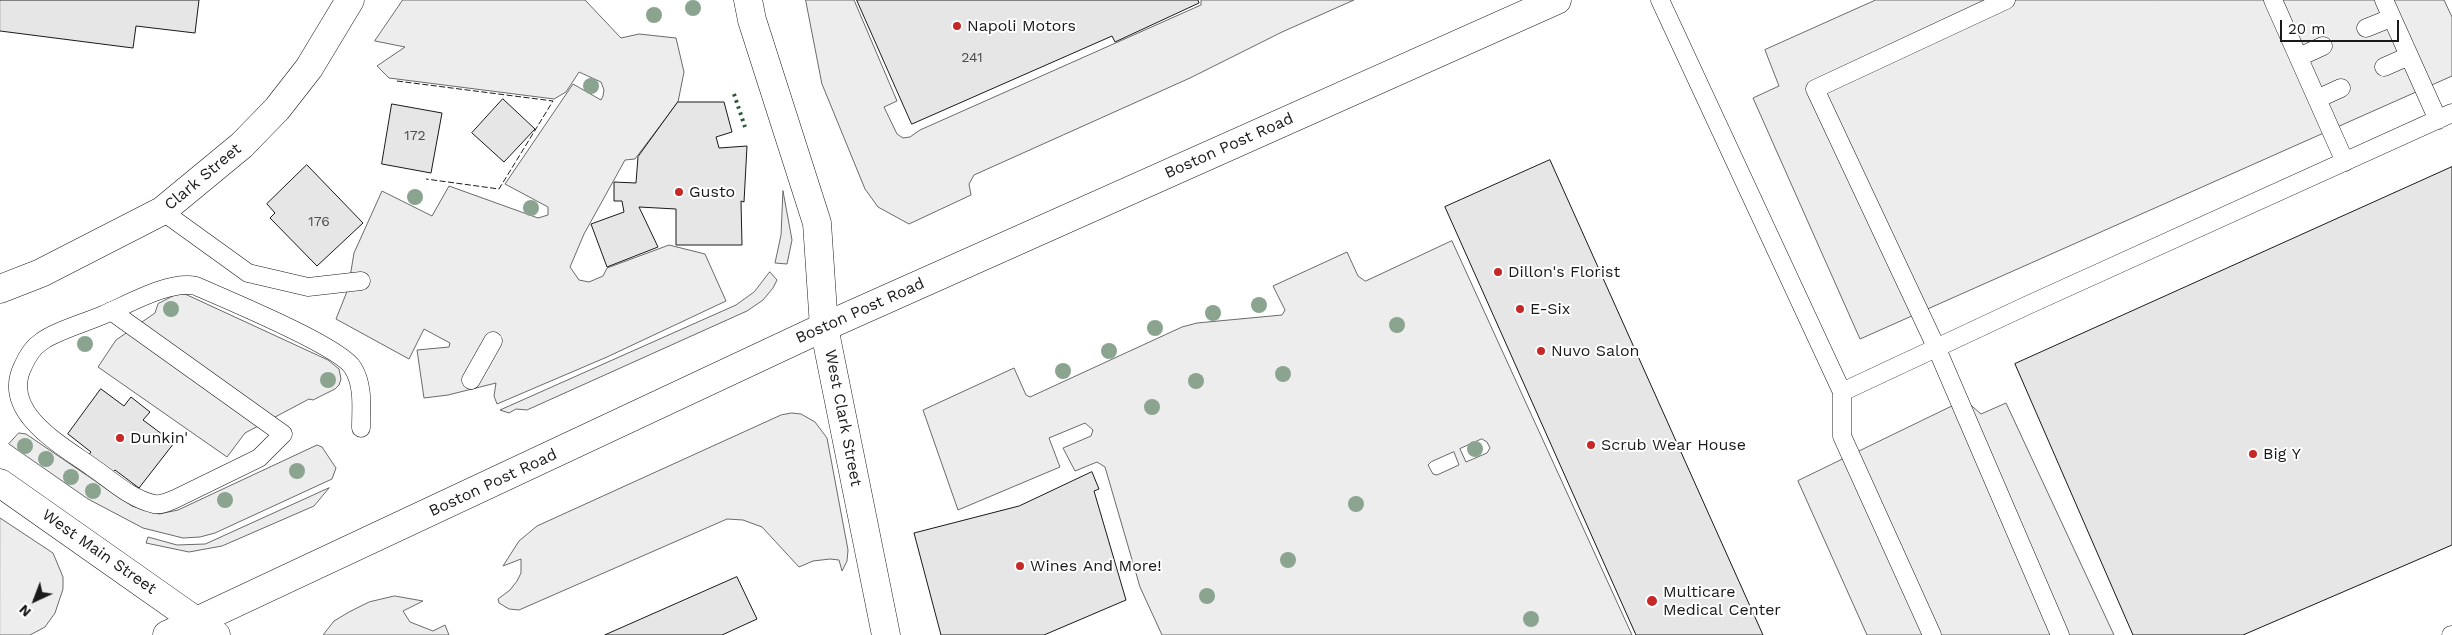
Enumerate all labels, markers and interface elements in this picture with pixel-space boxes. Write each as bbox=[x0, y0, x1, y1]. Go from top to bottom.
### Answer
scale bar bbox=[2282, 10, 2401, 42]
place label: Napoli Motors bbox=[967, 16, 1076, 36]
marker: Napoli Motors bbox=[951, 20, 963, 32]
text: 20 m bbox=[2288, 20, 2326, 38]
house number: 241 bbox=[961, 50, 983, 66]
street label: Boston Post Road bbox=[1162, 109, 1296, 183]
house number: 172 bbox=[404, 128, 426, 144]
street label: Clark Street bbox=[161, 139, 245, 215]
place label: Gusto bbox=[689, 182, 735, 202]
marker: Gusto bbox=[673, 186, 685, 198]
house number: 176 bbox=[308, 214, 330, 230]
place label: Dillon's Florist bbox=[1508, 262, 1620, 282]
marker: Dillon's Florist bbox=[1492, 266, 1504, 278]
street label: Boston Post Road bbox=[793, 274, 927, 348]
place label: E-Six bbox=[1530, 299, 1570, 319]
marker: E-Six bbox=[1514, 303, 1526, 315]
place label: Nuvo Salon bbox=[1551, 341, 1639, 361]
marker: Nuvo Salon bbox=[1535, 345, 1547, 357]
street label: West Clark Street bbox=[820, 348, 866, 488]
place label: Dunkin' bbox=[130, 428, 188, 448]
marker: Dunkin' bbox=[114, 432, 126, 444]
place label: Scrub Wear House bbox=[1601, 435, 1746, 455]
marker: Scrub Wear House bbox=[1585, 439, 1597, 451]
place label: Big Y bbox=[2263, 444, 2301, 464]
street label: Boston Post Road bbox=[426, 445, 560, 521]
marker: Big Y bbox=[2247, 448, 2259, 460]
street label: West Main Street bbox=[38, 505, 160, 599]
place label: Wines And More! bbox=[1030, 556, 1162, 576]
marker: Wines And More! bbox=[1014, 560, 1026, 572]
north arrow bbox=[10, 575, 60, 625]
place label: Multicare Medical Center bbox=[1663, 582, 1781, 620]
marker: Multicare Medical Center bbox=[1645, 594, 1659, 608]
text: N bbox=[16, 602, 34, 620]

